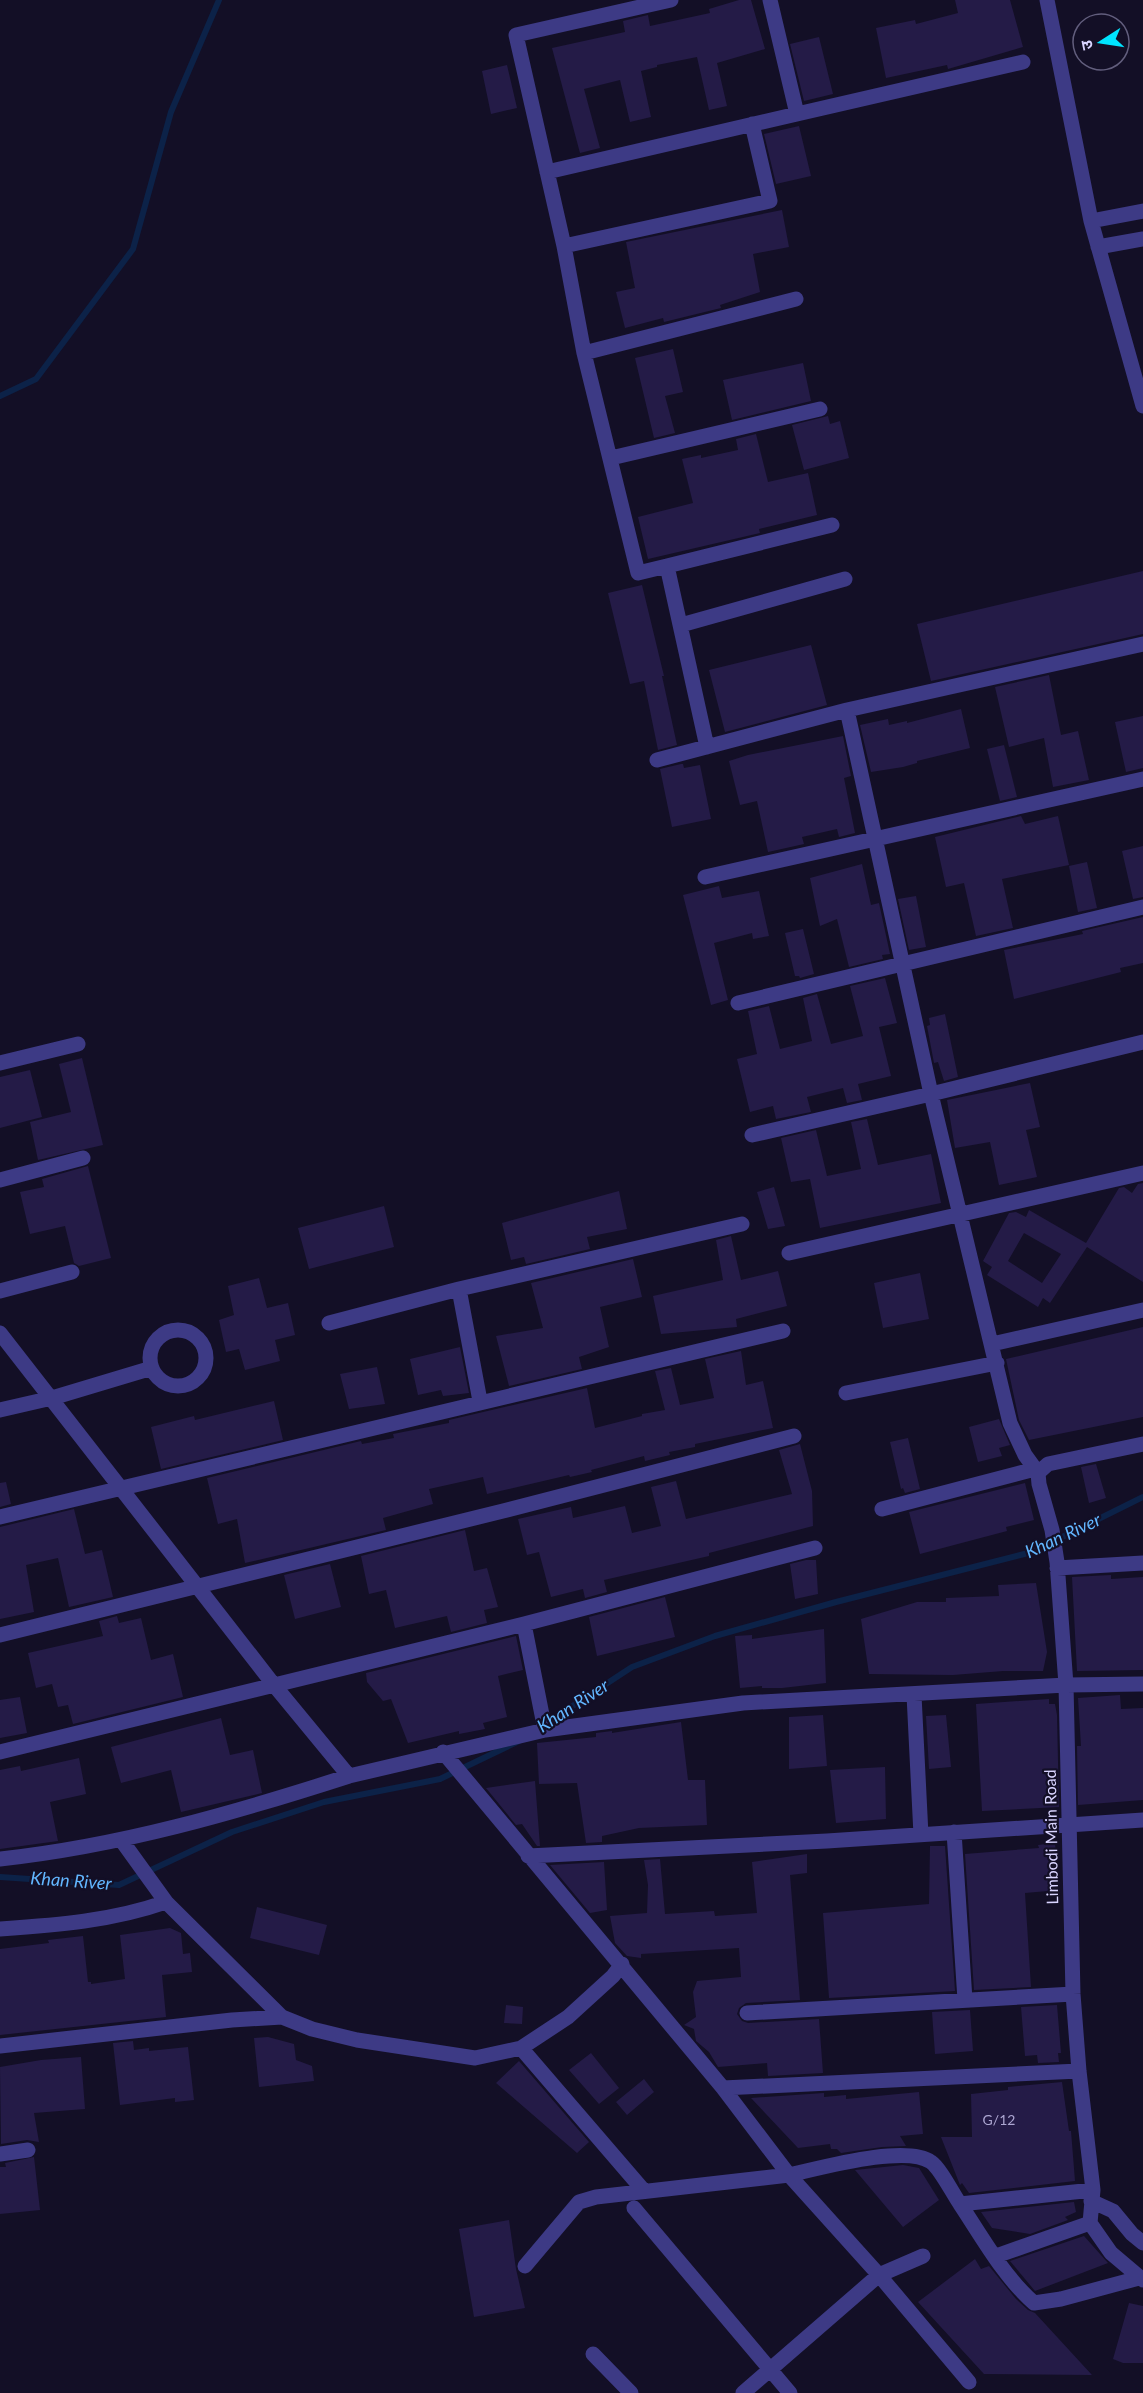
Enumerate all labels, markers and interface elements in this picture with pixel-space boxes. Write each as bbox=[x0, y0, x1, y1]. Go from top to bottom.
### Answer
north arrow bbox=[1071, 12, 1131, 72]
text: उ bbox=[1075, 38, 1096, 52]
water label: Khan River bbox=[1021, 1508, 1105, 1562]
water label: Khan River bbox=[532, 1673, 613, 1737]
street label: Limbodi Main Road bbox=[1040, 1769, 1061, 1905]
water label: Khan River bbox=[30, 1866, 113, 1894]
house number: G/12 bbox=[983, 2111, 1015, 2128]

